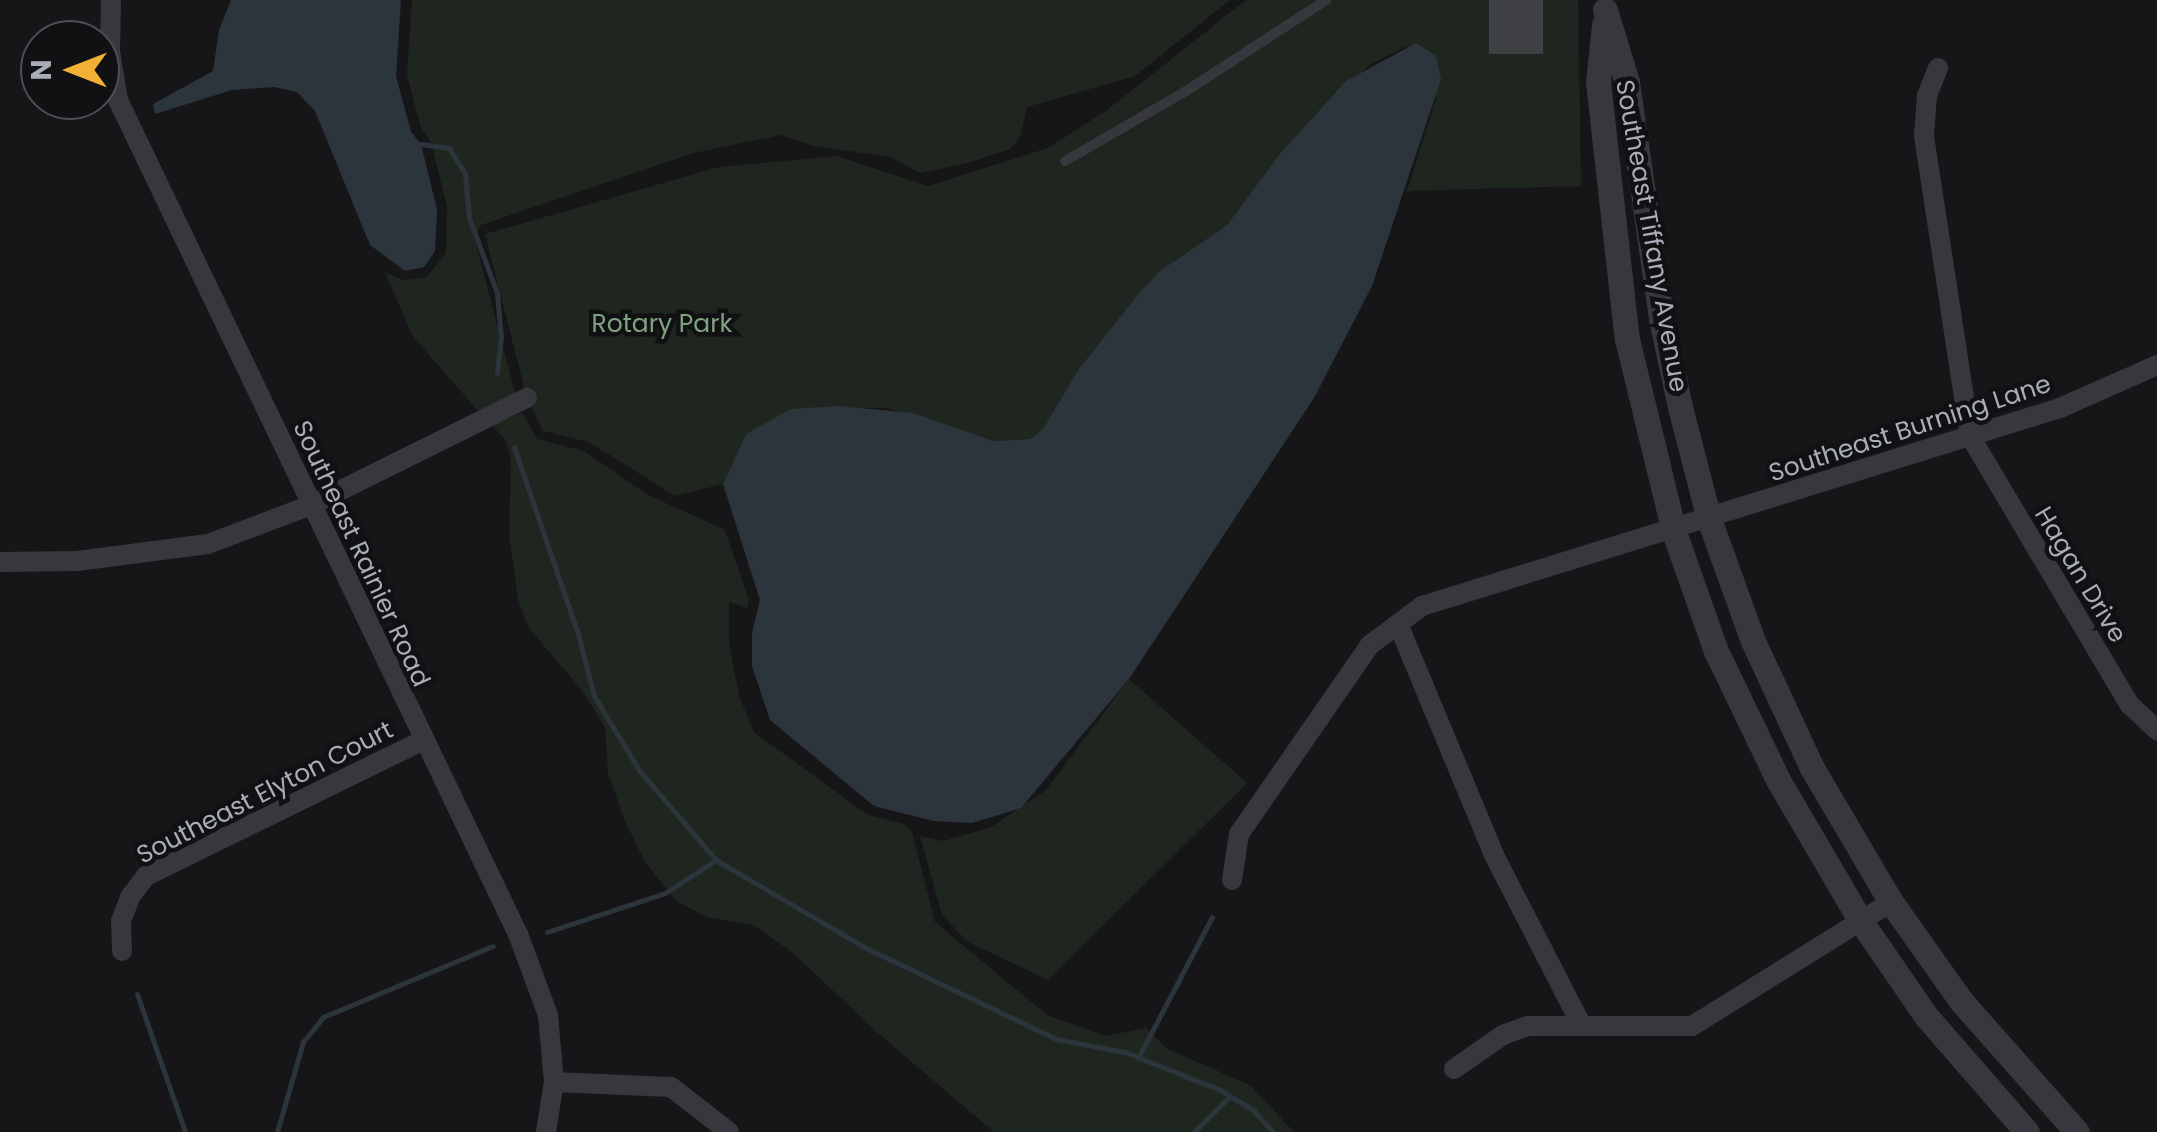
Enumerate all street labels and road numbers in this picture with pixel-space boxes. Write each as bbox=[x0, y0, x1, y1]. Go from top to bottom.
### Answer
street label: Southeast Tiffany Avenue bbox=[1609, 77, 1693, 395]
street label: Southeast Burning Lane bbox=[1765, 369, 2055, 489]
street label: Southeast Rainier Road bbox=[286, 416, 436, 692]
street label: Hagan Drive bbox=[2028, 502, 2132, 648]
street label: Southeast Elyton Court bbox=[132, 715, 398, 871]

